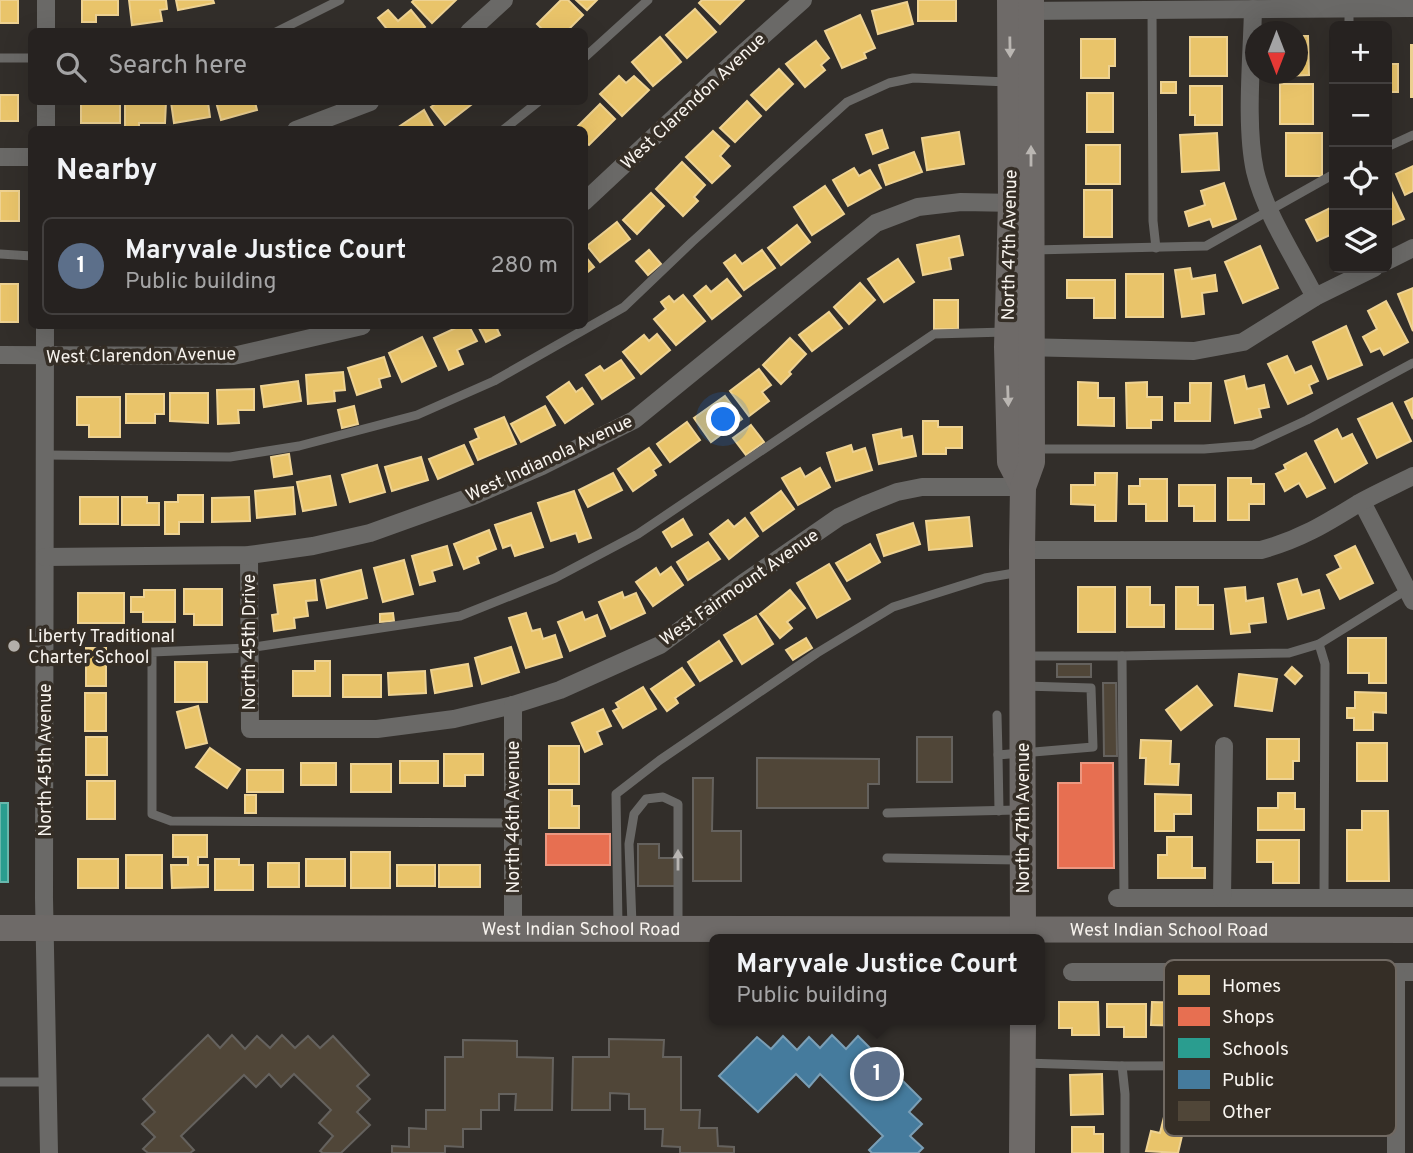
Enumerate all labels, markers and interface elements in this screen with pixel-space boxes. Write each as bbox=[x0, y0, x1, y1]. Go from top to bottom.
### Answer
north arrow bbox=[1245, 21, 1308, 84]
map controls bbox=[1329, 21, 1392, 273]
button: + bbox=[1329, 21, 1392, 84]
search box bbox=[28, 28, 588, 105]
street label: West Clarendon Avenue bbox=[617, 29, 771, 175]
one-way arrow bbox=[1004, 36, 1016, 58]
icon: search bbox=[52, 48, 90, 86]
text: Search here bbox=[108, 50, 247, 83]
button: − bbox=[1329, 84, 1392, 147]
one-way arrow bbox=[1025, 145, 1037, 167]
button: locate bbox=[1329, 147, 1392, 210]
text: Nearby bbox=[56, 153, 157, 190]
street label: North 47th Avenue bbox=[998, 169, 1023, 321]
button: layers bbox=[1329, 210, 1392, 273]
text: Maryvale Justice Court bbox=[125, 235, 406, 268]
text: 1 bbox=[76, 252, 86, 281]
text: 280 m bbox=[490, 252, 558, 281]
text: Public building bbox=[125, 268, 277, 297]
street label: West Clarendon Avenue bbox=[46, 343, 236, 370]
one-way arrow bbox=[1002, 385, 1014, 407]
your location bbox=[706, 402, 740, 436]
street label: West Indianola Avenue bbox=[462, 411, 637, 508]
street label: West Fairmount Avenue bbox=[656, 524, 824, 652]
street label: North 45th Drive bbox=[239, 574, 262, 710]
place label: Liberty Traditional Charter School bbox=[28, 626, 175, 670]
marker: Liberty Traditional Charter School bbox=[6, 638, 22, 654]
street label: North 45th Avenue bbox=[35, 683, 58, 837]
street label: North 46th Avenue bbox=[503, 740, 526, 894]
street label: North 47th Avenue bbox=[1013, 743, 1036, 893]
one-way arrow bbox=[672, 849, 684, 871]
street label: West Indian School Road bbox=[482, 919, 680, 942]
street label: West Indian School Road bbox=[1070, 920, 1268, 943]
popup bbox=[709, 934, 1045, 1025]
text: Maryvale Justice Court bbox=[736, 949, 1018, 982]
legend bbox=[1164, 960, 1396, 1136]
text: Homes bbox=[1222, 975, 1281, 999]
text: Public building bbox=[736, 982, 888, 1011]
text: Shops bbox=[1222, 1006, 1274, 1030]
text: Schools bbox=[1222, 1038, 1289, 1062]
pin: 1 bbox=[854, 1048, 900, 1100]
text: Public bbox=[1222, 1069, 1274, 1093]
text: Other bbox=[1222, 1101, 1272, 1125]

